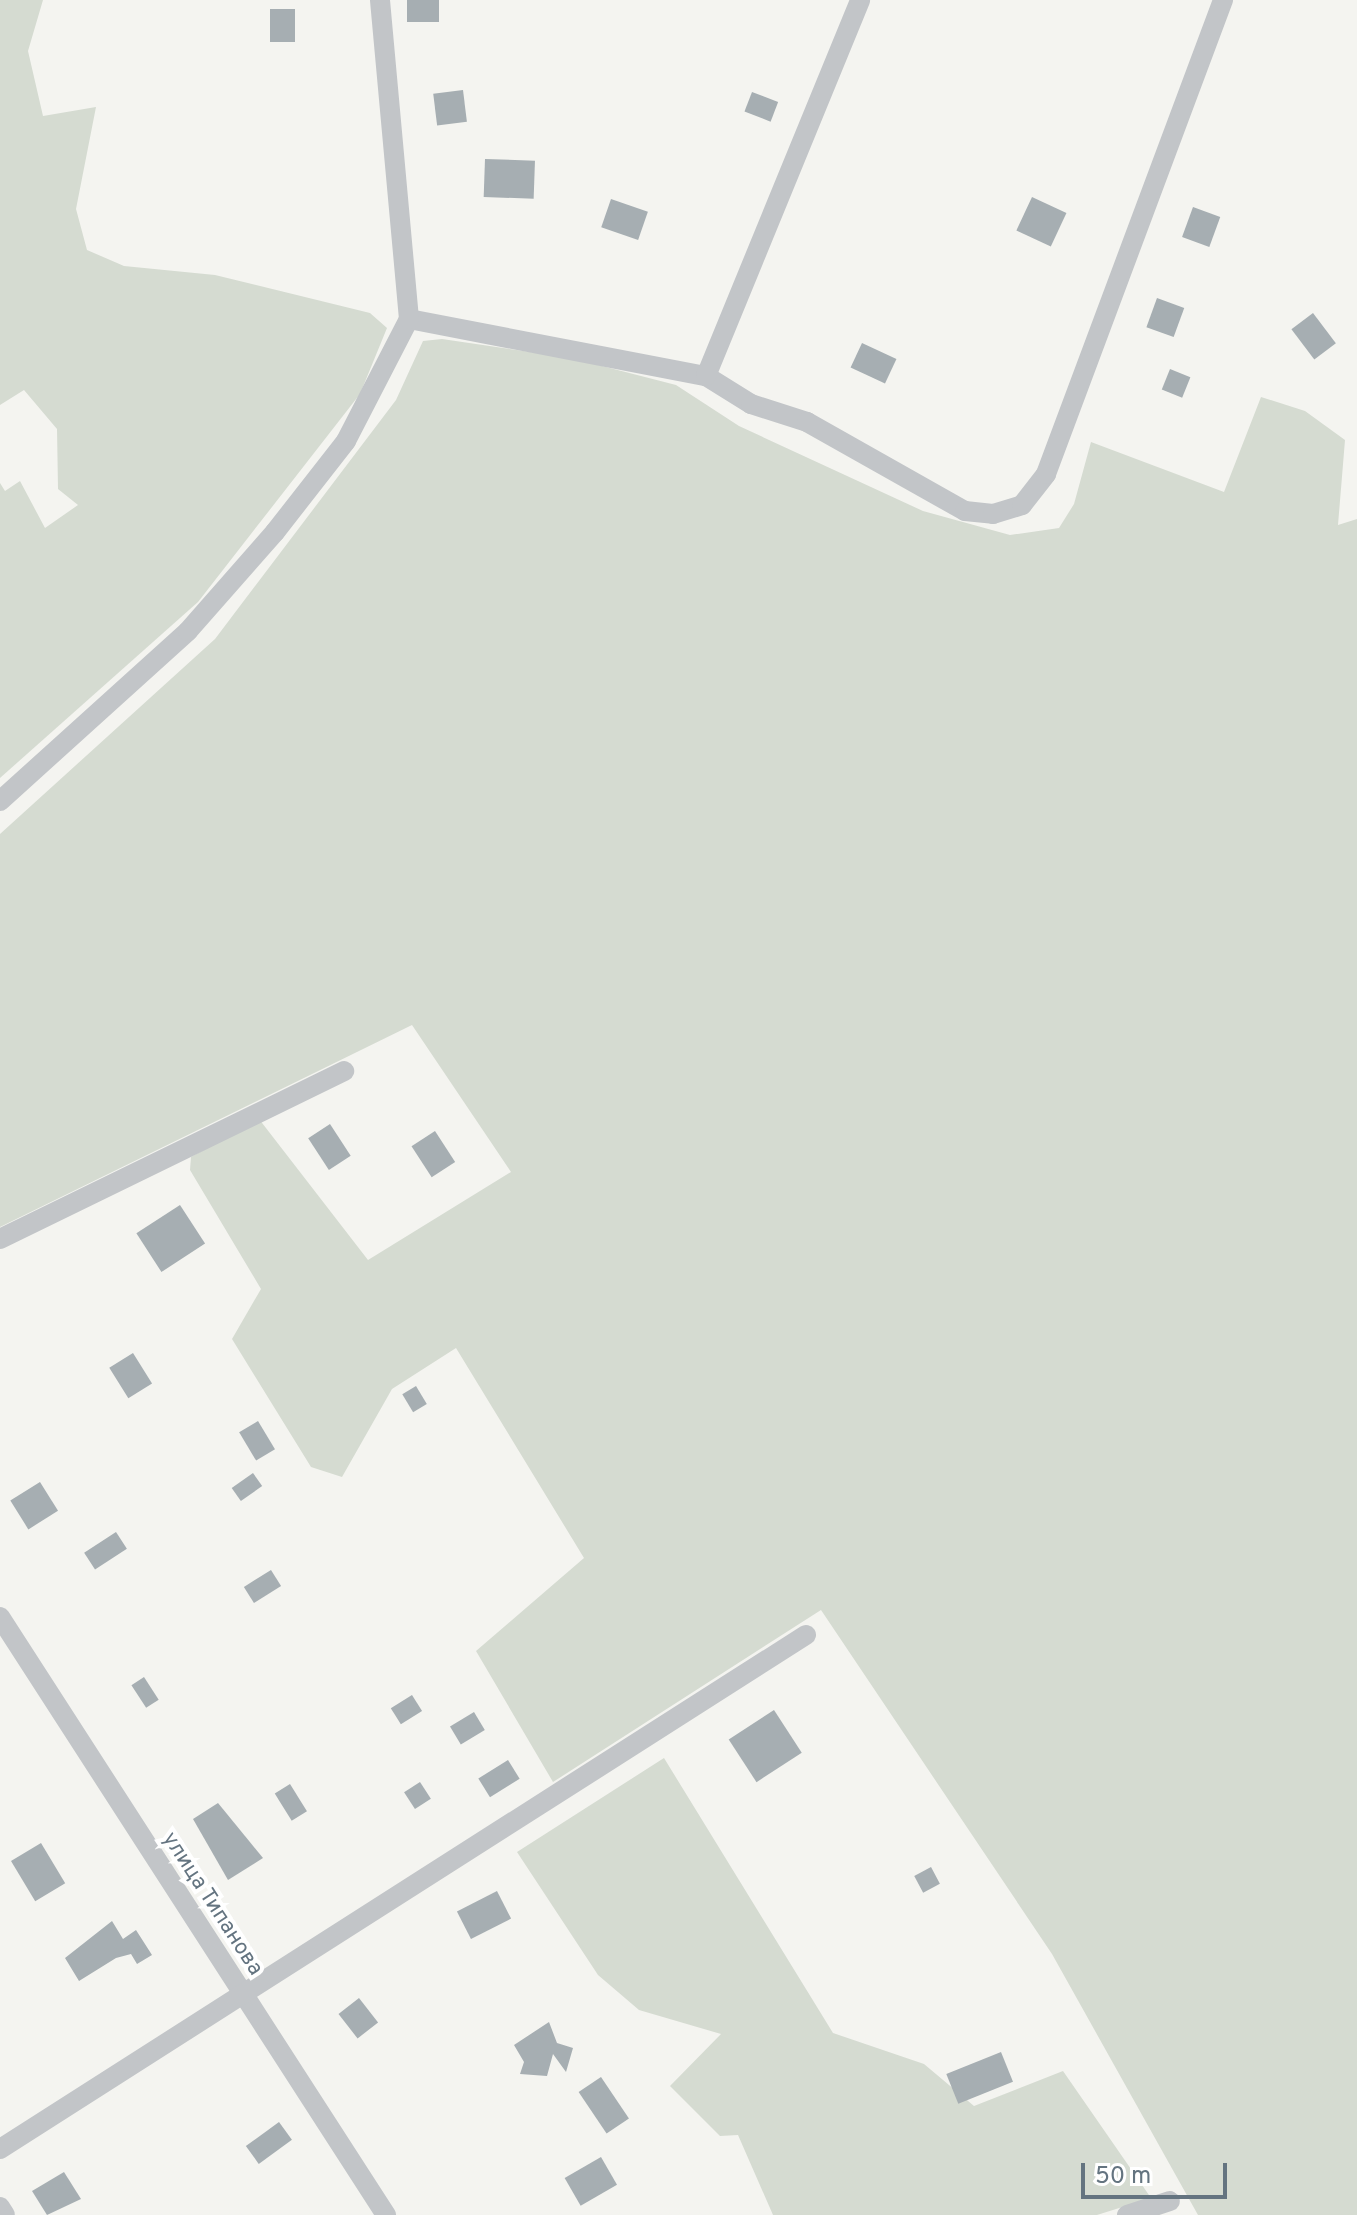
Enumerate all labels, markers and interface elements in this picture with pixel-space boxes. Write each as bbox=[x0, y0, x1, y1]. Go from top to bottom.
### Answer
street label: улица Типанова bbox=[156, 1827, 268, 1981]
scale bar bbox=[1085, 2147, 1231, 2197]
text: 50 m bbox=[1095, 2162, 1151, 2192]

